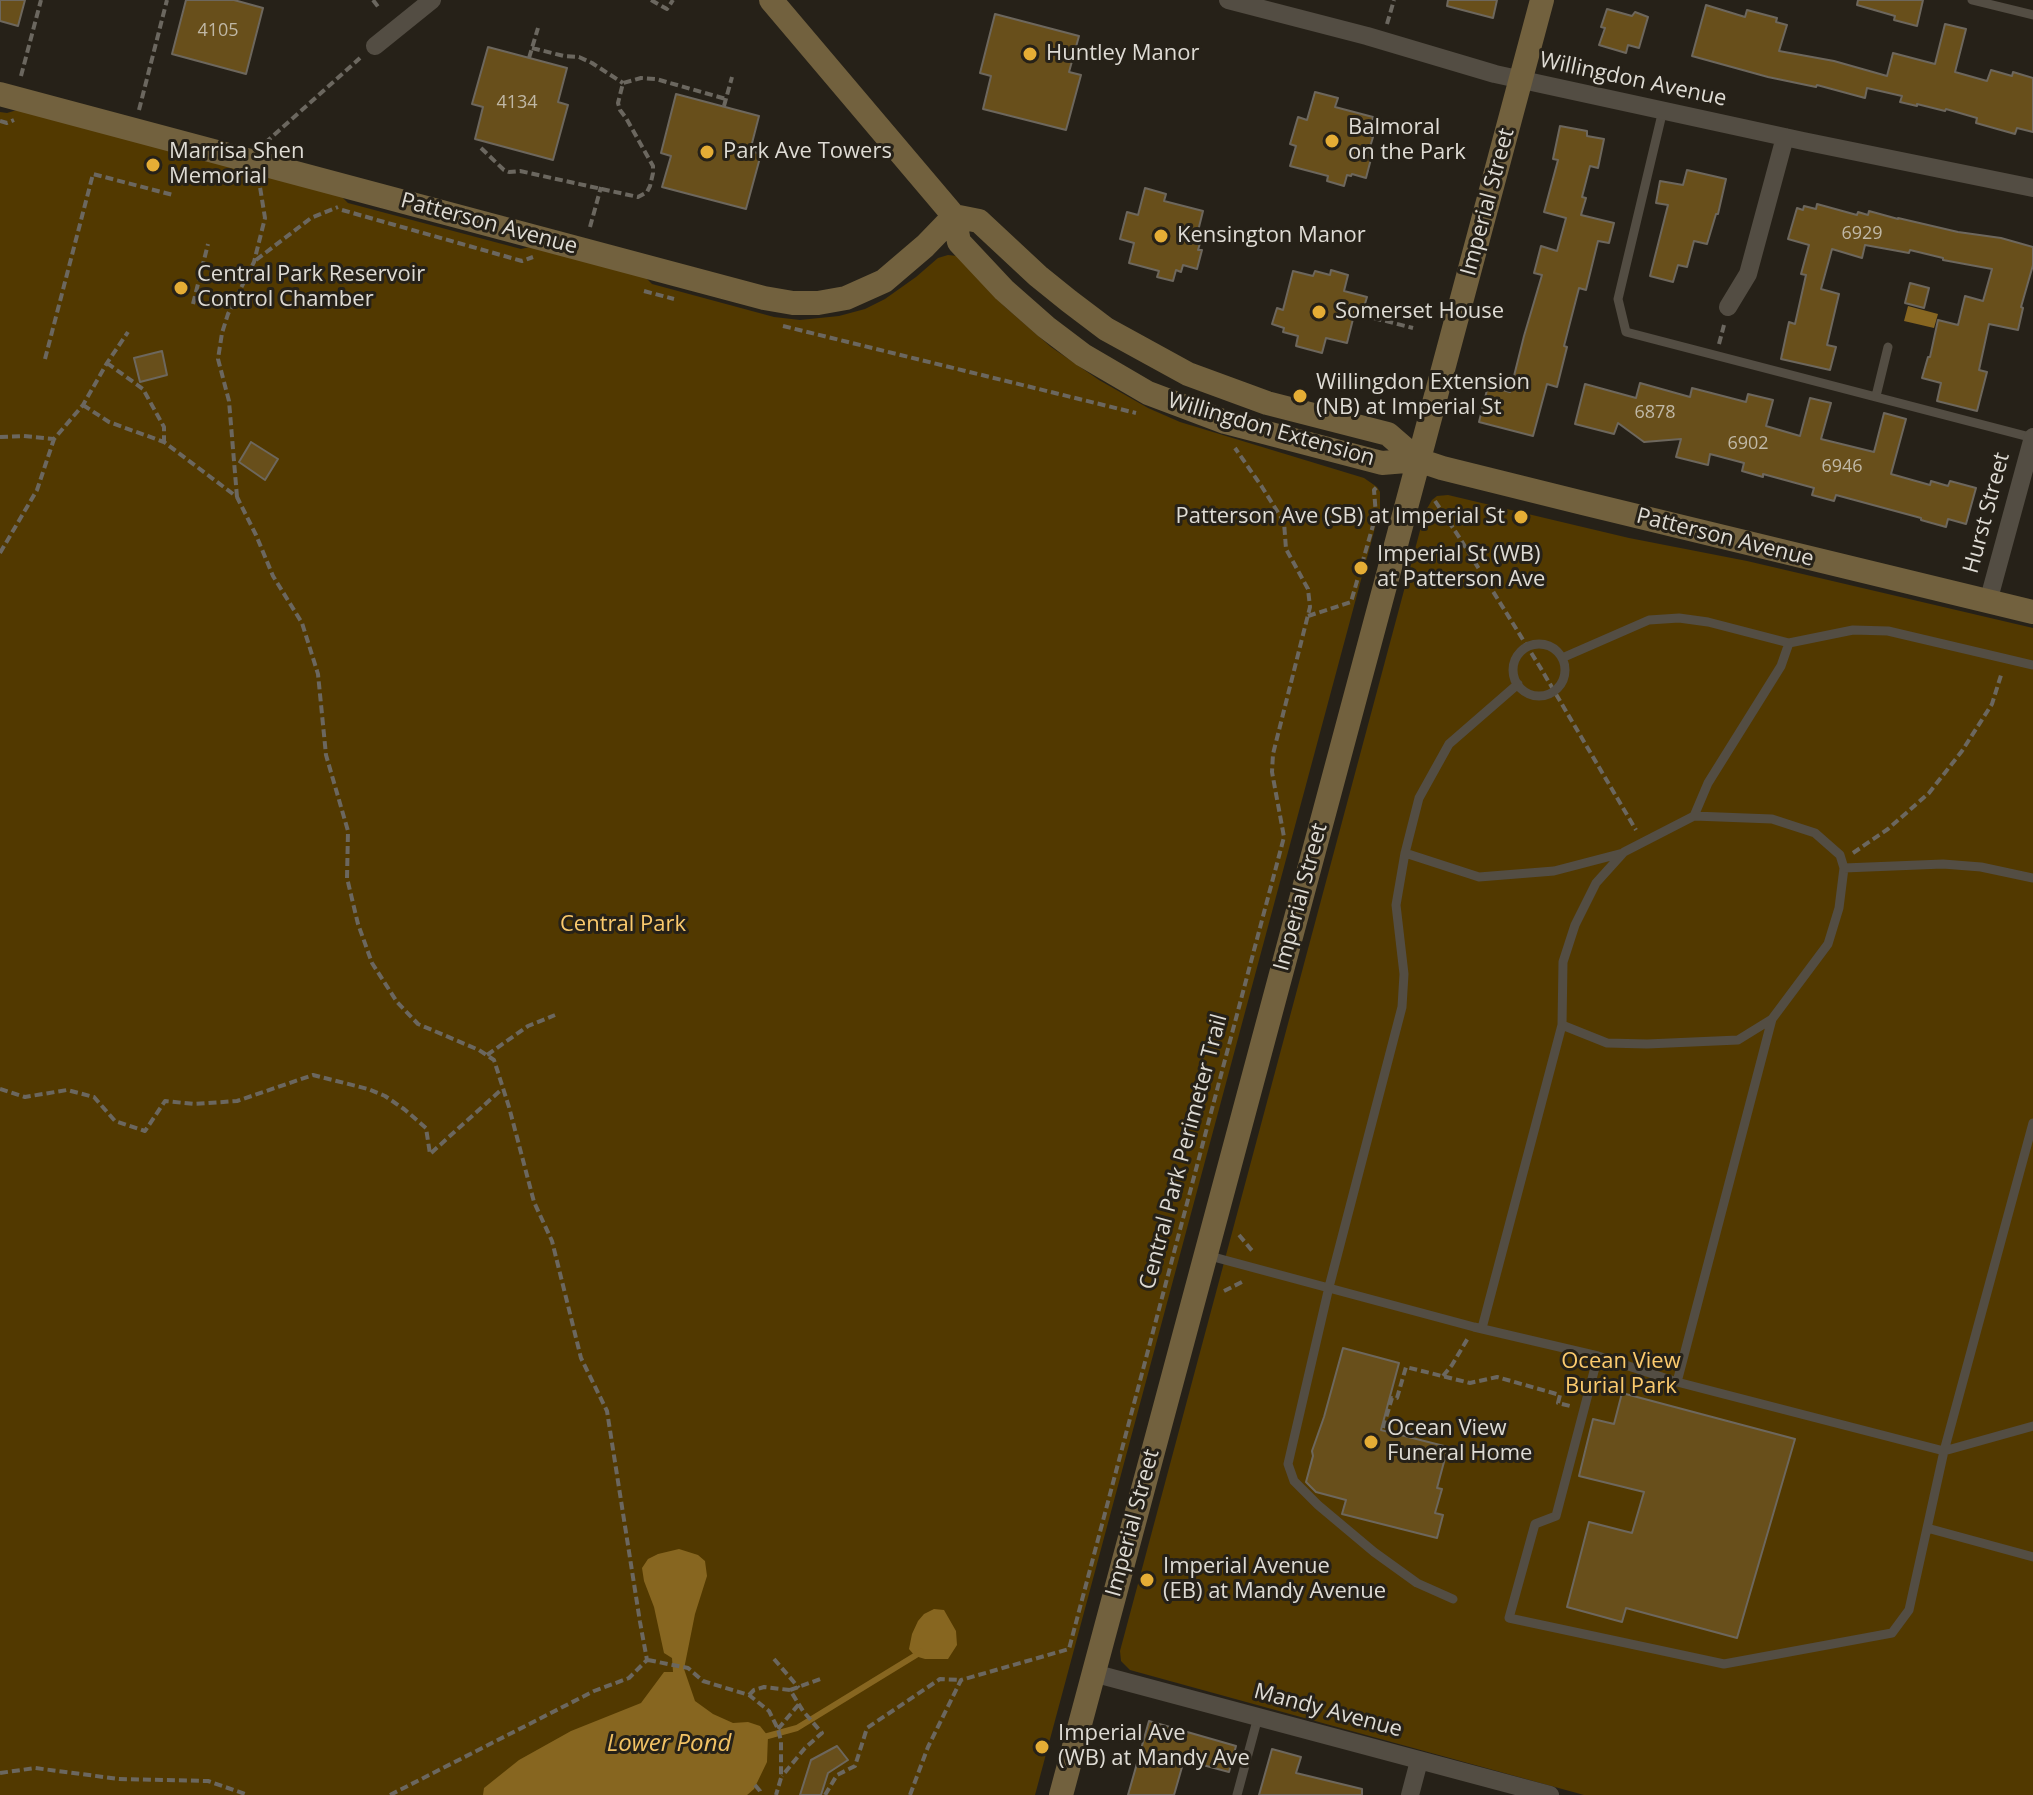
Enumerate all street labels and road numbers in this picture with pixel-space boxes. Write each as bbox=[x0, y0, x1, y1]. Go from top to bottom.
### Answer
street label: Willingdon Avenue bbox=[1537, 47, 1729, 113]
street label: Imperial Street bbox=[1456, 125, 1520, 279]
street label: Patterson Avenue bbox=[398, 188, 580, 260]
street label: Willingdon Extension bbox=[1164, 388, 1378, 472]
street label: Hurst Street bbox=[1958, 450, 2016, 576]
street label: Patterson Avenue bbox=[1634, 503, 1816, 573]
street label: Imperial Street bbox=[1269, 820, 1333, 974]
street label: Central Park Perimeter Trail bbox=[1135, 1011, 1233, 1293]
street label: Imperial Street bbox=[1101, 1446, 1165, 1600]
street label: Mandy Avenue bbox=[1251, 1679, 1405, 1743]

